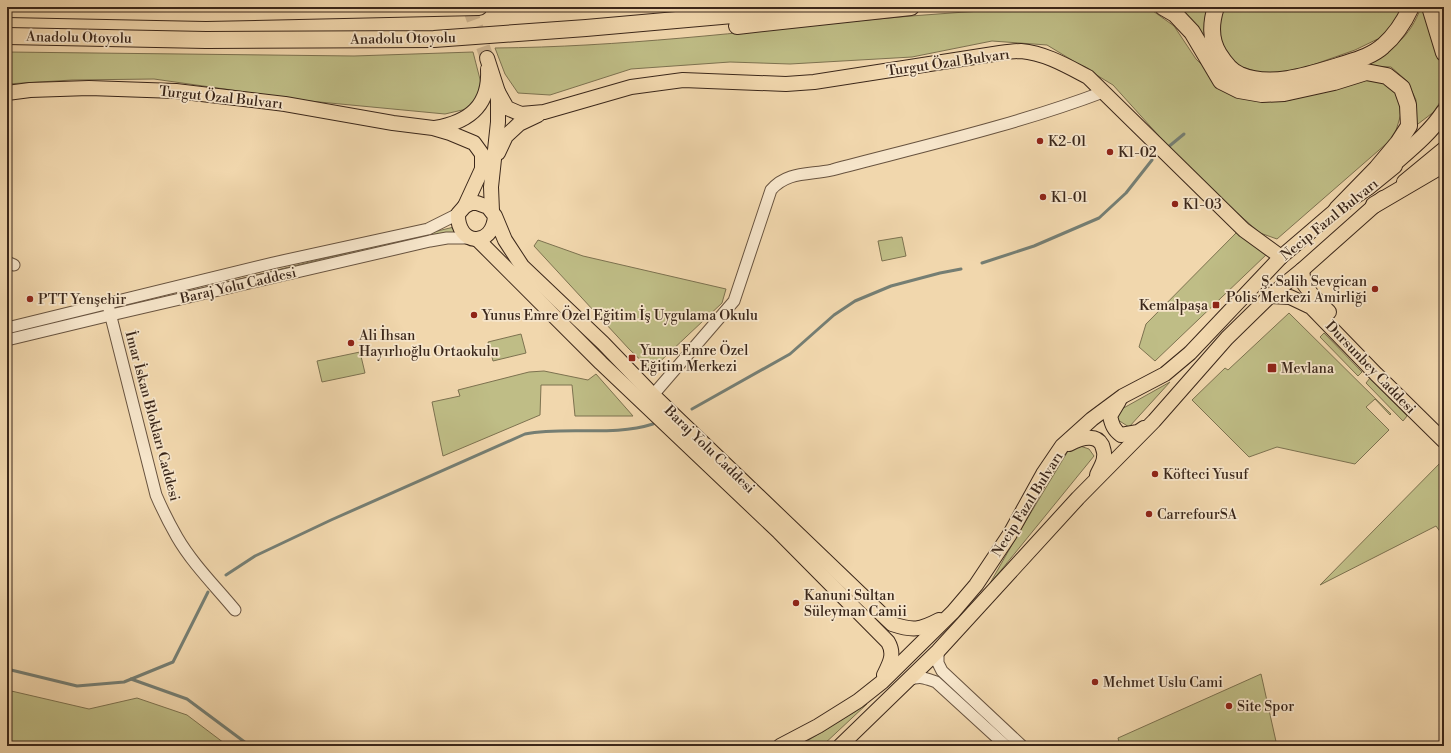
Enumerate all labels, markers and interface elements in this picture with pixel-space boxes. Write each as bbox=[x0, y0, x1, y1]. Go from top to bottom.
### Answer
street label: Anadolu Otoyolu bbox=[25, 28, 132, 48]
street label: Anadolu Otoyolu bbox=[349, 29, 456, 49]
street label: Turgut Özal Bulvarı bbox=[885, 43, 1011, 81]
street label: Turgut Özal Bulvarı bbox=[158, 81, 284, 113]
place label: K2-01 bbox=[1048, 133, 1087, 151]
marker: K2-01 bbox=[1035, 136, 1045, 146]
place label: K1-02 bbox=[1118, 144, 1157, 162]
marker: K1-02 bbox=[1105, 147, 1115, 157]
street label: Necip Fazıl Bulvarı bbox=[1277, 175, 1382, 265]
place label: K1-01 bbox=[1051, 189, 1088, 207]
marker: K1-01 bbox=[1038, 192, 1048, 202]
place label: K1-03 bbox=[1183, 196, 1222, 214]
marker: K1-03 bbox=[1170, 199, 1180, 209]
street label: Baraj Yolu Caddesi bbox=[177, 264, 299, 308]
place label: Ş. Salih Sevgican Polis Merkezi Amirliği bbox=[1226, 273, 1368, 307]
marker: Ş. Salih Sevgican Polis Merkezi Amirliği bbox=[1370, 284, 1380, 294]
place label: PTT Yenşehir bbox=[38, 291, 126, 309]
marker: PTT Yenşehir bbox=[25, 294, 35, 304]
place label: Kemalpaşa bbox=[1139, 297, 1209, 315]
marker: Kemalpaşa bbox=[1211, 300, 1221, 310]
place label: Yunus Emre Özel Eğitim İş Uygulama Okulu bbox=[481, 305, 758, 325]
marker: Yunus Emre Özel Eğitim İş Uygulama Okulu bbox=[469, 310, 479, 320]
street label: Dursunbey Caddesi bbox=[1321, 317, 1420, 418]
place label: Ali İhsan Hayırlıoğlu Ortaokulu bbox=[358, 325, 499, 361]
street label: İmar İskan Blokları Caddesi bbox=[121, 329, 185, 504]
marker: Ali İhsan Hayırlıoğlu Ortaokulu bbox=[346, 338, 356, 348]
place label: Yunus Emre Özel Eğitim Merkezi bbox=[639, 340, 748, 376]
marker: Yunus Emre Özel Eğitim Merkezi bbox=[627, 353, 637, 363]
place label: Mevlana bbox=[1281, 360, 1335, 378]
marker: Mevlana bbox=[1266, 362, 1278, 374]
street label: Baraj Yolu Caddesi bbox=[660, 401, 759, 498]
street label: Necip Fazıl Bulvarı bbox=[988, 448, 1068, 560]
place label: Köfteci Yusuf bbox=[1163, 466, 1249, 484]
marker: Köfteci Yusuf bbox=[1150, 469, 1160, 479]
place label: CarrefourSA bbox=[1157, 506, 1238, 524]
marker: CarrefourSA bbox=[1144, 509, 1154, 519]
place label: Kanuni Sultan Süleyman Camii bbox=[804, 587, 907, 621]
marker: Kanuni Sultan Süleyman Camii bbox=[791, 598, 801, 608]
place label: Mehmet Uslu Cami bbox=[1103, 674, 1223, 692]
marker: Mehmet Uslu Cami bbox=[1090, 677, 1100, 687]
place label: Site Spor bbox=[1237, 698, 1294, 716]
marker: Site Spor bbox=[1224, 701, 1234, 711]

